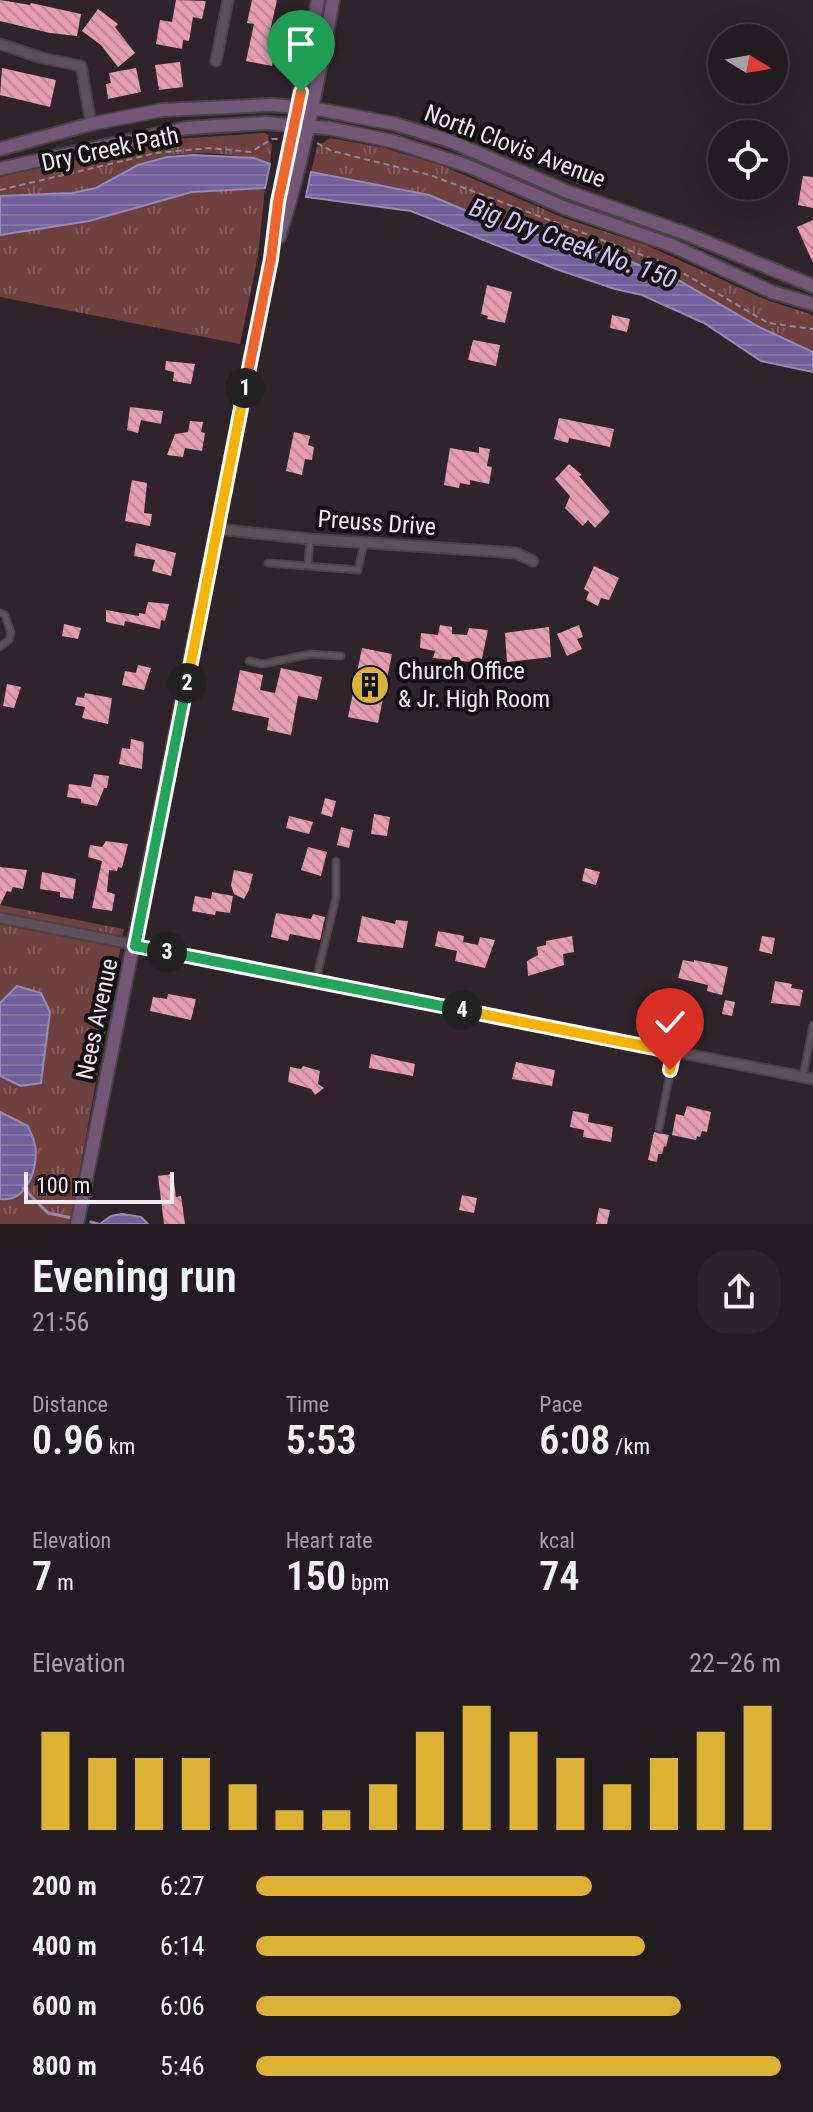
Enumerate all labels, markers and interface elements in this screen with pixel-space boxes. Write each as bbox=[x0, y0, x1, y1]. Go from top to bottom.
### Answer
pin bbox=[267, 10, 335, 92]
icon: arrive bbox=[279, 22, 323, 66]
north arrow bbox=[708, 24, 788, 104]
map controls bbox=[708, 24, 788, 200]
street label: North Clovis Avenue bbox=[421, 99, 609, 193]
button: locate bbox=[708, 120, 788, 200]
street label: Dry Creek Path bbox=[39, 121, 181, 177]
water label: Big Dry Creek No. 150 bbox=[466, 192, 680, 294]
pin: 1 bbox=[225, 368, 265, 408]
text: 1 bbox=[239, 375, 251, 400]
street label: Preuss Drive bbox=[317, 505, 437, 541]
place label: Church Office & Jr. High Room bbox=[398, 657, 550, 713]
pin: 2 bbox=[167, 663, 207, 703]
building icon: Church Office & Jr. High Room bbox=[349, 664, 391, 706]
text: 2 bbox=[181, 670, 193, 695]
pin: 3 bbox=[147, 932, 187, 972]
text: 3 bbox=[161, 939, 173, 964]
street label: Nees Avenue bbox=[71, 956, 123, 1082]
pin bbox=[636, 988, 704, 1070]
pin: 4 bbox=[442, 990, 482, 1030]
text: 4 bbox=[456, 997, 468, 1022]
icon: check bbox=[648, 1000, 692, 1044]
scale bar bbox=[24, 1168, 174, 1204]
text: 100 m bbox=[36, 1173, 90, 1198]
button: share bbox=[697, 1250, 781, 1334]
text: Evening run bbox=[32, 1251, 237, 1303]
text: 21:56 bbox=[32, 1307, 89, 1337]
text: Distance bbox=[32, 1392, 108, 1417]
text: Time bbox=[286, 1392, 329, 1417]
text: Pace bbox=[539, 1392, 582, 1417]
text: 0.96 bbox=[32, 1417, 104, 1464]
text: 5:53 bbox=[286, 1417, 357, 1464]
text: 6:08 bbox=[539, 1417, 610, 1464]
text: km bbox=[104, 1434, 135, 1459]
text: /km bbox=[610, 1434, 650, 1459]
text: Elevation bbox=[32, 1528, 111, 1553]
text: Heart rate bbox=[286, 1528, 373, 1553]
text: kcal bbox=[539, 1528, 575, 1553]
text: 7 bbox=[32, 1553, 52, 1600]
text: 150 bbox=[286, 1553, 346, 1600]
text: 74 bbox=[539, 1553, 580, 1600]
text: m bbox=[52, 1570, 74, 1595]
text: bpm bbox=[346, 1570, 389, 1595]
text: Elevation bbox=[32, 1648, 126, 1678]
text: 22–26 m bbox=[689, 1648, 781, 1678]
text: 200 m bbox=[32, 1871, 97, 1901]
text: 6:27 bbox=[160, 1871, 205, 1901]
text: 400 m bbox=[32, 1931, 97, 1961]
text: 6:14 bbox=[160, 1931, 205, 1961]
text: 600 m bbox=[32, 1991, 97, 2021]
text: 6:06 bbox=[160, 1991, 205, 2021]
text: 800 m bbox=[32, 2051, 97, 2081]
text: 5:46 bbox=[160, 2051, 205, 2081]

